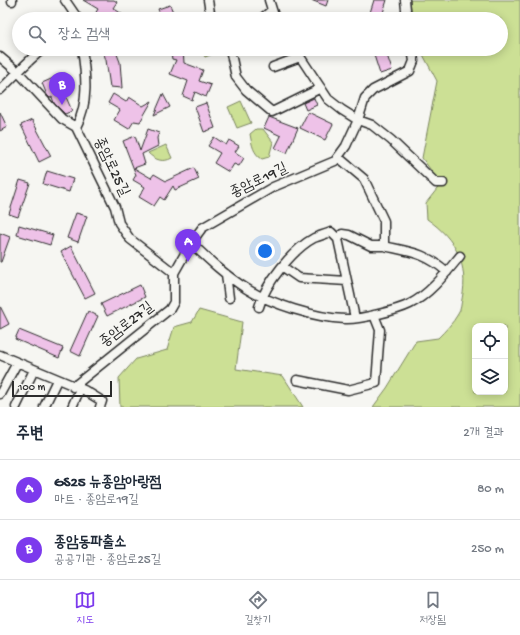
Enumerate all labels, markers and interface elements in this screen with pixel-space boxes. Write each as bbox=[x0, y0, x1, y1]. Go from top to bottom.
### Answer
search box bbox=[12, 12, 508, 56]
icon: search bbox=[26, 23, 48, 45]
text: 장소 검색 bbox=[58, 26, 110, 44]
pin: B bbox=[49, 72, 75, 105]
street label: 종암로25길 bbox=[89, 135, 133, 199]
street label: 종암로19길 bbox=[227, 159, 291, 203]
pin: A bbox=[175, 229, 201, 262]
your location bbox=[255, 241, 275, 261]
street label: 종암로27길 bbox=[96, 298, 158, 352]
map controls bbox=[472, 323, 508, 395]
button: locate bbox=[472, 323, 508, 359]
button: layers bbox=[472, 359, 508, 395]
scale bar bbox=[12, 379, 112, 398]
text: 100 m bbox=[18, 382, 45, 394]
text: 주변 bbox=[16, 425, 43, 445]
text: 2개 결과 bbox=[463, 426, 504, 441]
text: GS25 뉴종암아랑점 bbox=[54, 474, 162, 492]
text: A bbox=[25, 482, 33, 497]
text: 80 m bbox=[477, 482, 504, 497]
text: 마트 · 종암로19길 bbox=[54, 493, 139, 508]
text: 종암동파출소 bbox=[54, 534, 126, 552]
text: B bbox=[26, 542, 32, 557]
text: 250 m bbox=[471, 542, 504, 557]
text: 공공기관 · 종암로25길 bbox=[54, 553, 161, 568]
tab: 지도 bbox=[74, 589, 96, 627]
tab: 길찾기 bbox=[244, 589, 271, 627]
tab: 저장됨 bbox=[419, 589, 446, 627]

